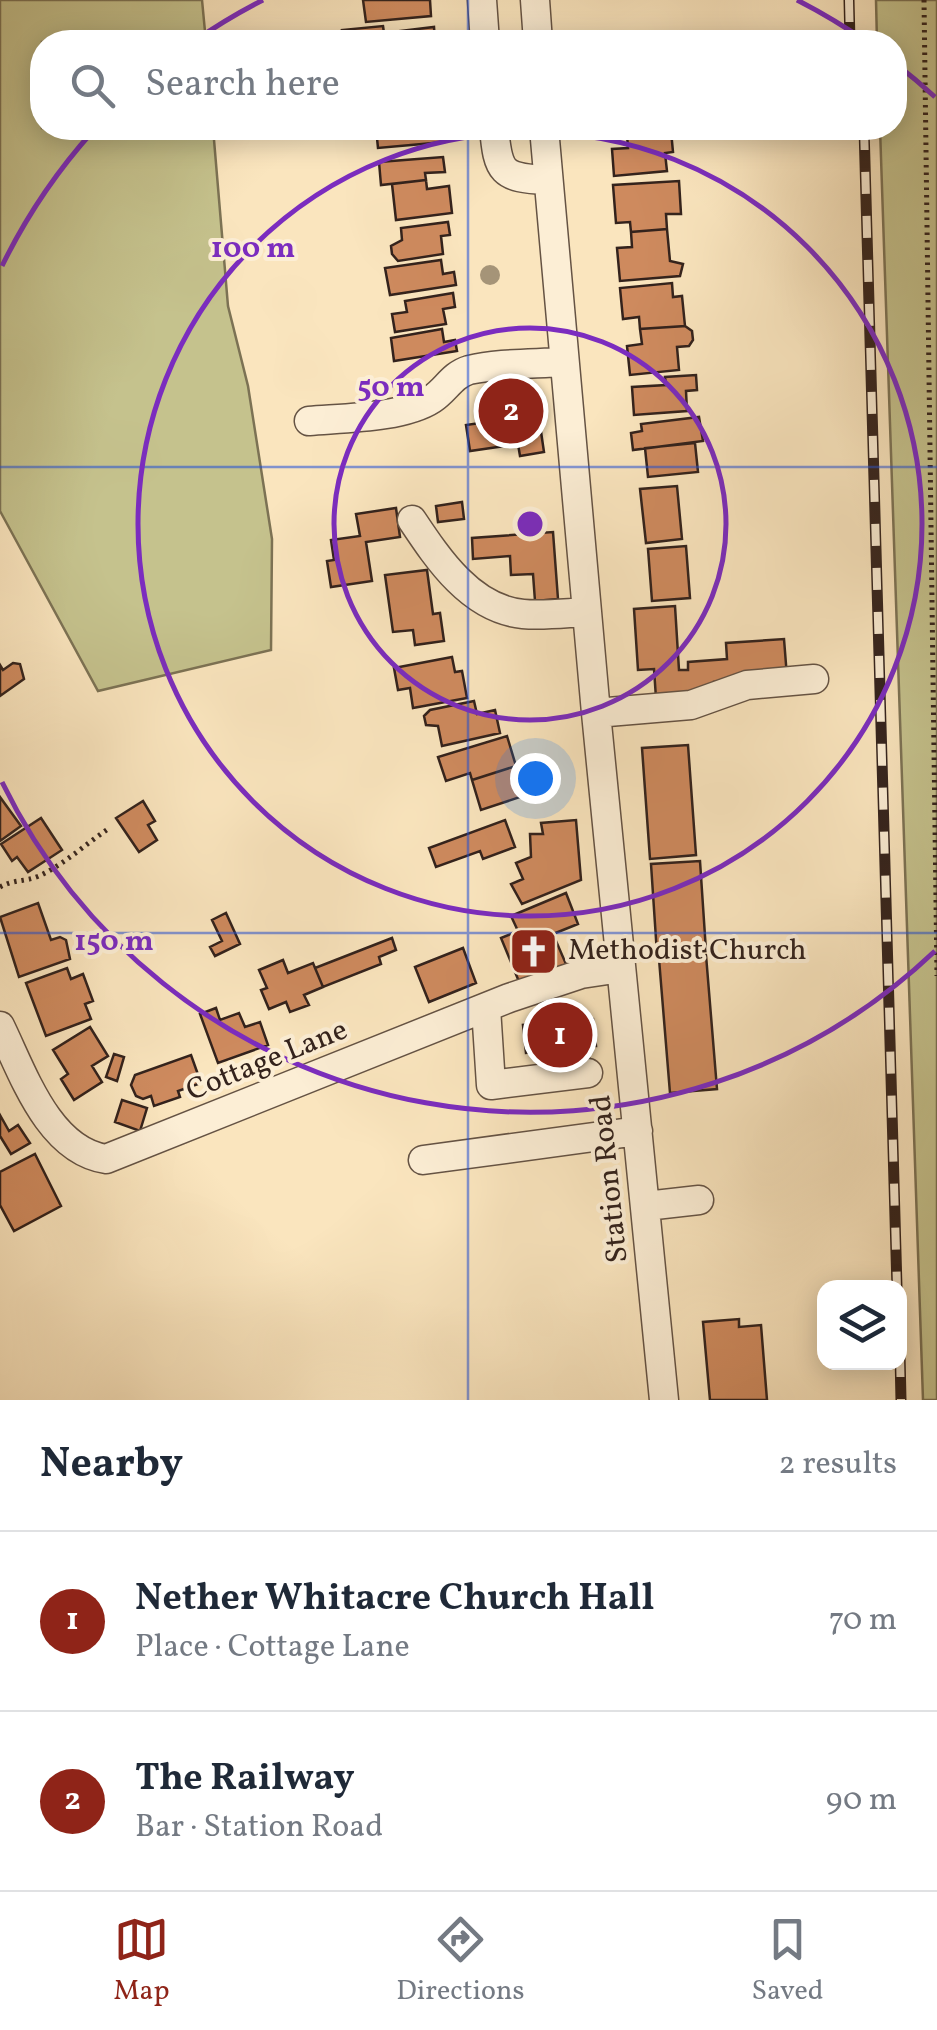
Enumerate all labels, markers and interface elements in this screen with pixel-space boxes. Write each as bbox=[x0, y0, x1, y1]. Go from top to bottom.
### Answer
search box bbox=[30, 30, 907, 140]
icon: search bbox=[65, 58, 120, 113]
text: Search here bbox=[145, 59, 340, 112]
text: 100 m bbox=[211, 228, 295, 270]
text: 50 m bbox=[357, 367, 425, 409]
pin: 2 bbox=[478, 374, 544, 448]
centre of rings bbox=[512, 506, 548, 542]
your location bbox=[510, 753, 561, 804]
text: 150 m bbox=[74, 921, 154, 963]
church icon: Methodist Church bbox=[507, 925, 559, 977]
place label: Methodist Church bbox=[568, 930, 807, 972]
pin: 1 bbox=[528, 998, 592, 1072]
street label: Cottage Lane bbox=[180, 1010, 354, 1112]
street label: Station Road bbox=[580, 1093, 640, 1265]
map controls bbox=[817, 1280, 907, 1370]
button: layers bbox=[817, 1280, 907, 1370]
text: Nearby bbox=[40, 1436, 183, 1495]
text: 2 results bbox=[779, 1443, 897, 1487]
text: Nether Whitacre Church Hall bbox=[135, 1573, 654, 1626]
text: 1 bbox=[66, 1599, 79, 1643]
text: 70 m bbox=[829, 1599, 897, 1643]
text: Place · Cottage Lane bbox=[135, 1626, 410, 1670]
text: The Railway bbox=[135, 1753, 354, 1806]
text: 2 bbox=[64, 1779, 81, 1823]
text: 90 m bbox=[826, 1779, 897, 1823]
text: Bar · Station Road bbox=[135, 1806, 383, 1850]
tab: Map bbox=[113, 1912, 169, 2011]
tab: Directions bbox=[396, 1912, 525, 2011]
tab: Saved bbox=[751, 1912, 824, 2011]

